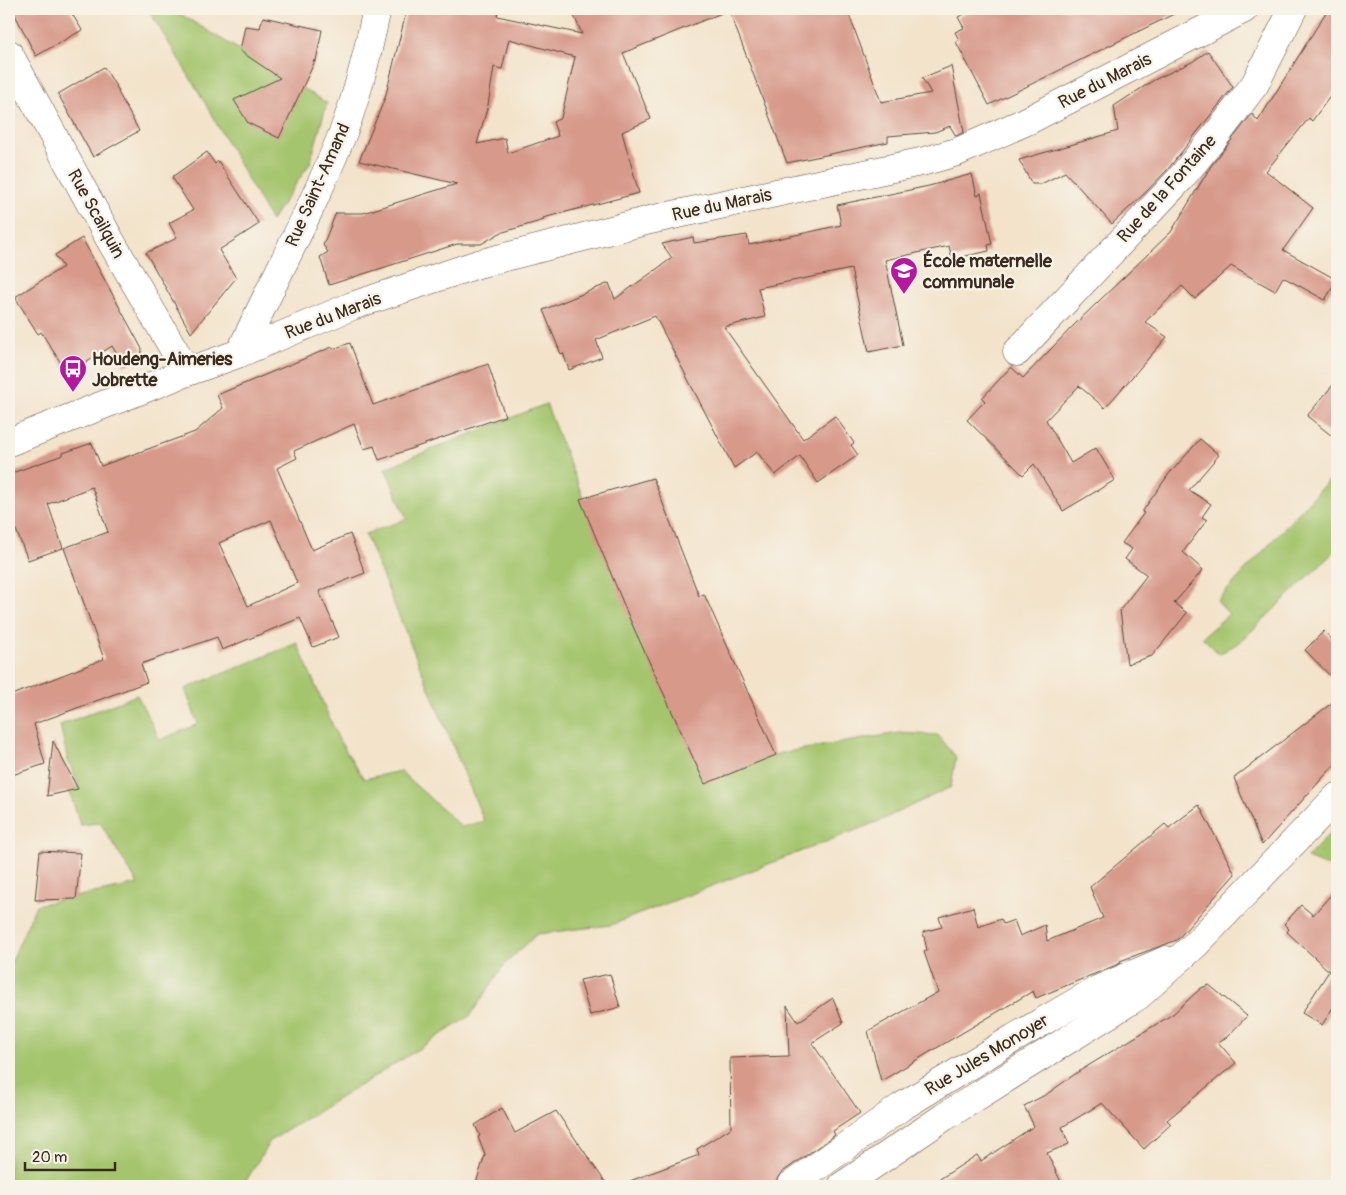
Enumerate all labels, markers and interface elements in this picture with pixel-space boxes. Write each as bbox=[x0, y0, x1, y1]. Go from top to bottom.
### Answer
street label: Rue du Marais bbox=[1055, 48, 1155, 114]
street label: Rue Saint-Amand bbox=[280, 119, 356, 251]
street label: Rue de la Fontaine bbox=[1112, 130, 1222, 248]
street label: Rue Scailquin bbox=[62, 165, 130, 263]
street label: Rue du Marais bbox=[670, 183, 774, 227]
place label: École maternelle communale bbox=[922, 250, 1053, 294]
school or university icon: École maternelle communale bbox=[889, 256, 919, 295]
street label: Rue du Marais bbox=[282, 287, 384, 345]
place label: Houdeng-Aimeries Jobrette bbox=[92, 348, 233, 392]
bus stop icon: Houdeng-Aimeries Jobrette bbox=[58, 354, 88, 393]
street label: Rue Jules Monoyer bbox=[921, 1009, 1054, 1101]
scale bar bbox=[25, 1140, 115, 1172]
text: 20 m bbox=[32, 1148, 67, 1167]

